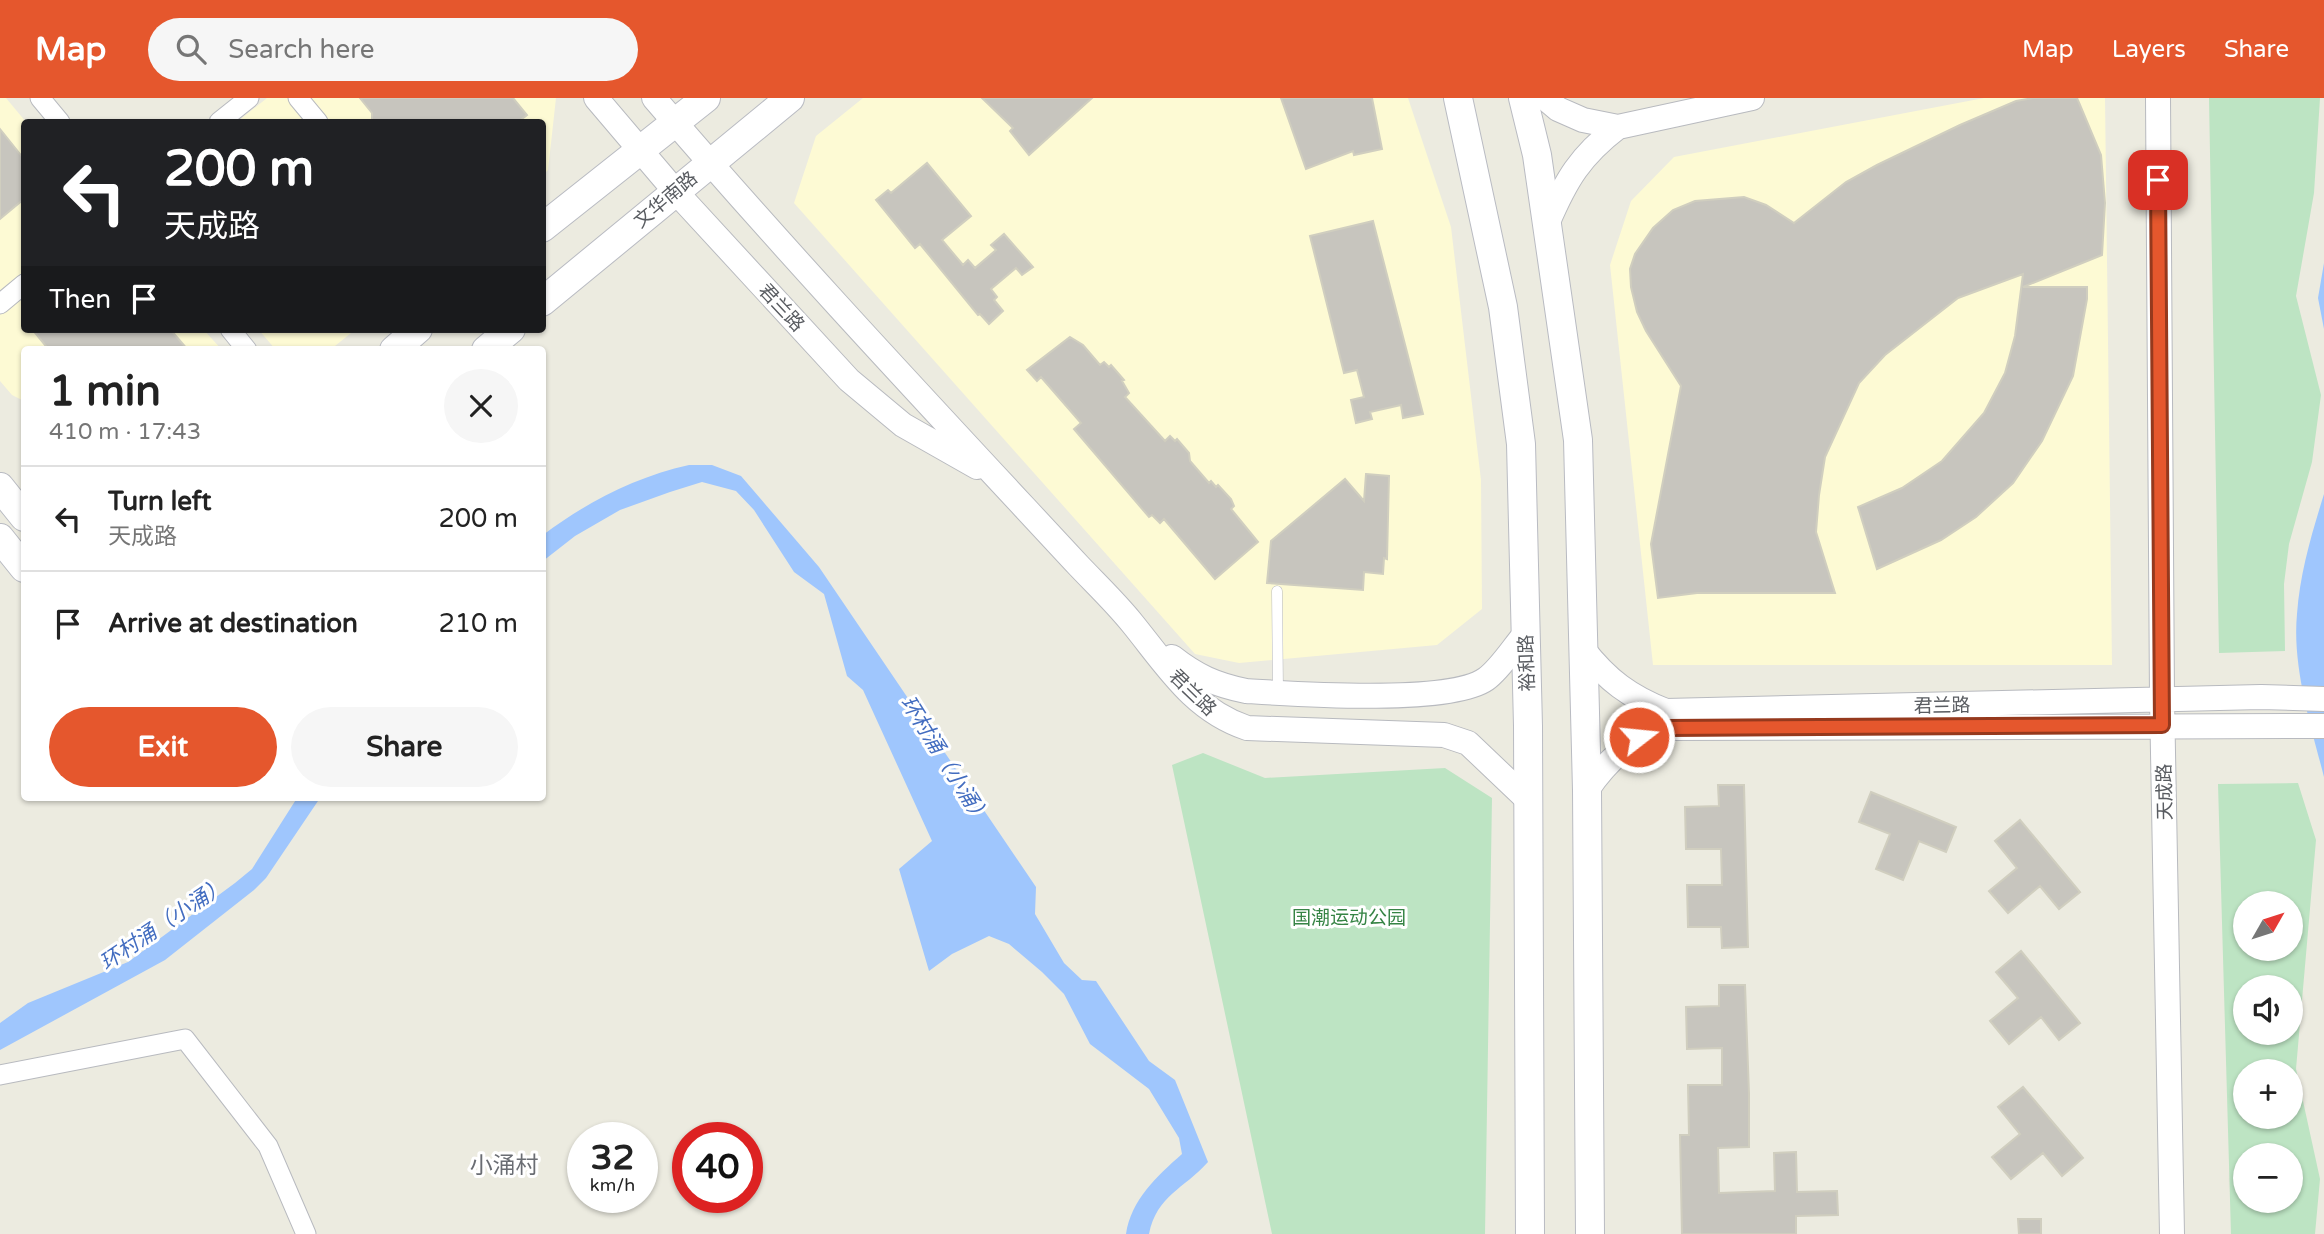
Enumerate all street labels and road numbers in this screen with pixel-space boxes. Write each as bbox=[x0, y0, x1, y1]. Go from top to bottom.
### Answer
street label: 文华南路 bbox=[629, 167, 702, 233]
street label: 君兰路 bbox=[754, 279, 809, 336]
street label: 裕和路 bbox=[1515, 634, 1539, 692]
street label: 君兰路 bbox=[1164, 665, 1220, 720]
street label: 君兰路 bbox=[1913, 695, 1971, 717]
street label: 天成路 bbox=[2154, 763, 2176, 821]

